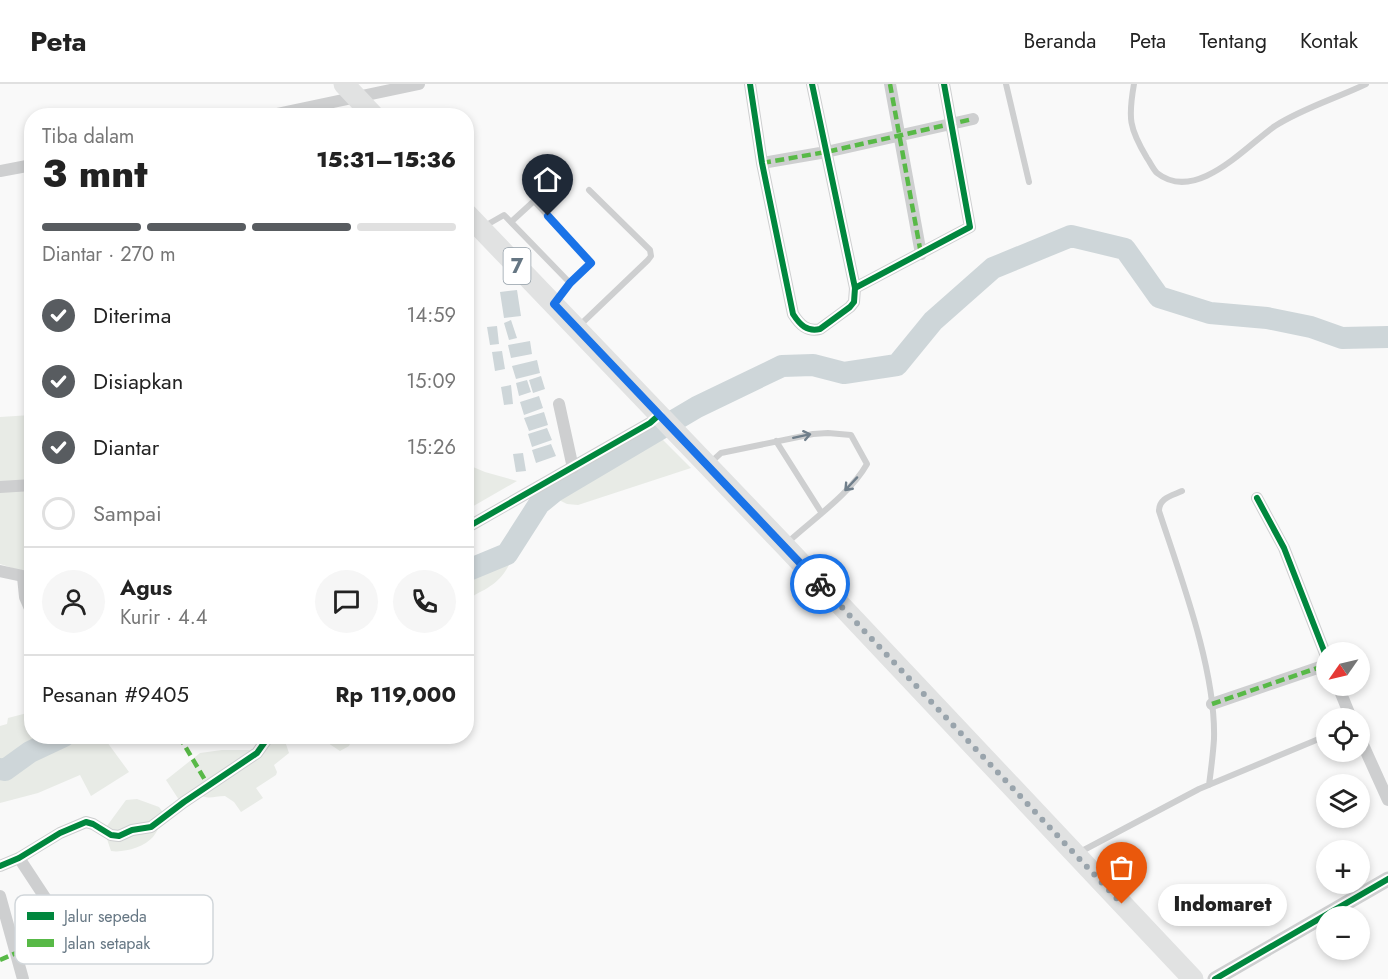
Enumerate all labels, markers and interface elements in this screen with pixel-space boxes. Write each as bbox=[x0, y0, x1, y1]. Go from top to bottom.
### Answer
text: Peta bbox=[30, 21, 87, 62]
text: Beranda bbox=[1023, 26, 1096, 56]
text: Peta bbox=[1129, 26, 1166, 56]
text: Tentang bbox=[1199, 26, 1267, 56]
text: Kontak bbox=[1300, 26, 1358, 56]
text: Tiba dalam bbox=[42, 122, 134, 151]
text: 15:31–15:36 bbox=[316, 143, 456, 175]
text: 3 mnt bbox=[42, 145, 148, 202]
pin bbox=[522, 154, 573, 216]
icon: home bbox=[531, 163, 564, 196]
text: Diantar · 270 m bbox=[42, 240, 176, 269]
road number: 7 bbox=[504, 248, 530, 284]
icon: check bbox=[42, 299, 75, 332]
text: Diterima bbox=[93, 299, 171, 331]
text: 14:59 bbox=[407, 301, 456, 330]
icon: check bbox=[42, 365, 75, 398]
text: Disiapkan bbox=[93, 365, 183, 397]
text: 15:09 bbox=[406, 367, 456, 396]
one-way arrow bbox=[791, 430, 811, 441]
icon: check bbox=[42, 431, 75, 464]
text: Diantar bbox=[93, 431, 159, 463]
text: 15:26 bbox=[407, 433, 456, 462]
one-way arrow bbox=[844, 476, 858, 491]
text: Sampai bbox=[93, 497, 162, 529]
courier bbox=[790, 554, 850, 614]
icon: bike bbox=[804, 568, 837, 601]
button: person bbox=[42, 570, 105, 633]
button: chat bbox=[315, 570, 378, 633]
button: phone bbox=[393, 570, 456, 633]
text: Agus bbox=[120, 571, 172, 603]
text: Kurir · 4.4 bbox=[120, 603, 207, 632]
north arrow bbox=[1316, 642, 1370, 696]
map controls bbox=[1316, 642, 1370, 960]
text: Pesanan #9405 bbox=[42, 678, 189, 710]
text: Rp 119,000 bbox=[335, 678, 456, 710]
button: locate bbox=[1316, 708, 1370, 762]
button: layers bbox=[1316, 774, 1370, 828]
button: + bbox=[1316, 840, 1370, 894]
pin bbox=[1096, 842, 1147, 904]
icon: bag bbox=[1105, 851, 1138, 884]
callout: Indomaret bbox=[1158, 883, 1287, 925]
text: Indomaret bbox=[1173, 890, 1272, 919]
legend bbox=[15, 895, 213, 964]
text: Jalur sepeda bbox=[62, 905, 147, 928]
button: − bbox=[1316, 906, 1370, 960]
text: Jalan setapak bbox=[62, 932, 151, 955]

